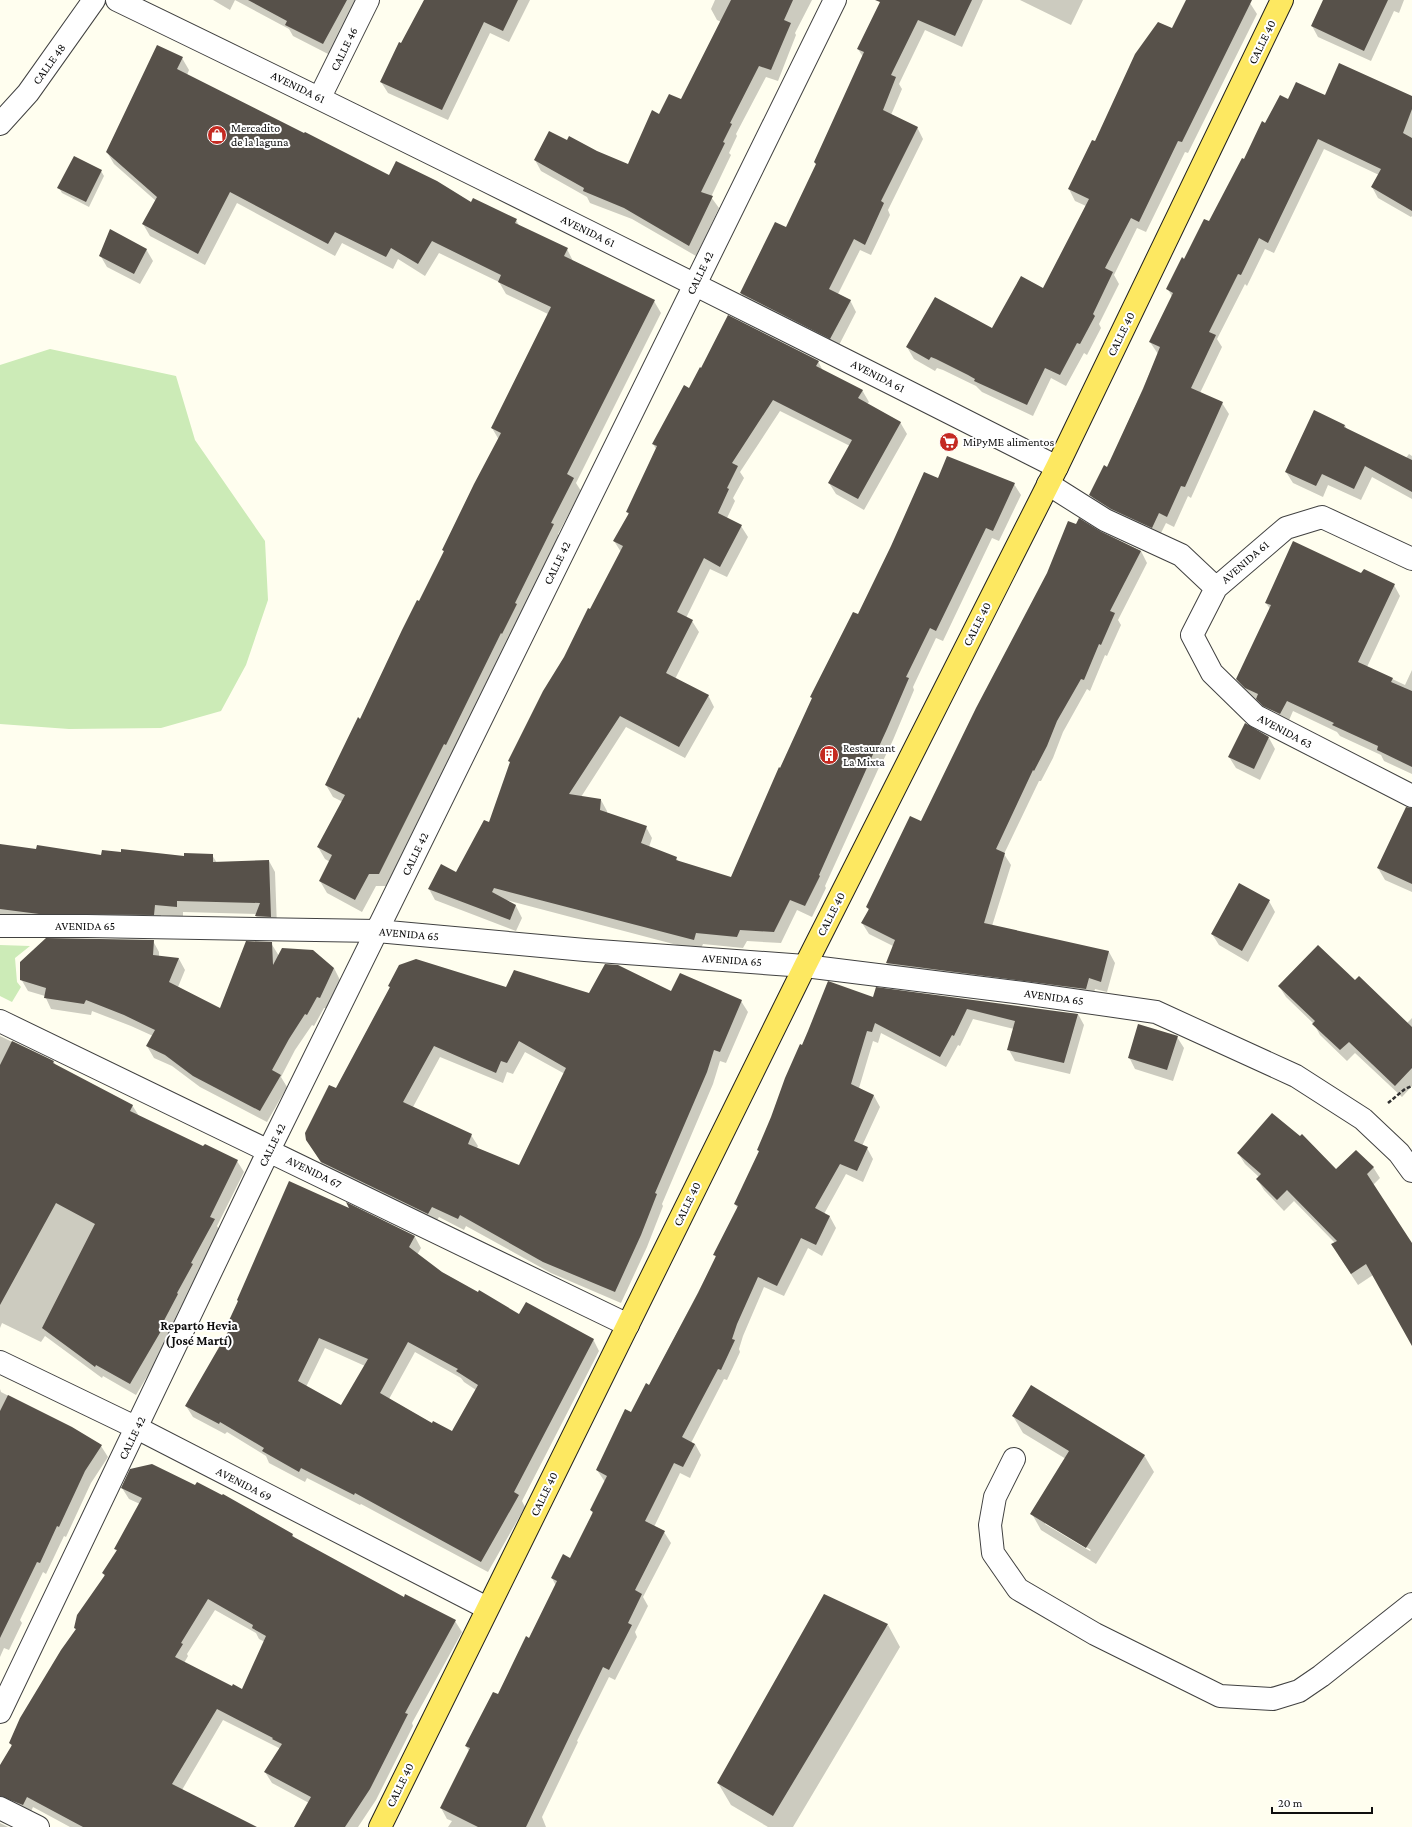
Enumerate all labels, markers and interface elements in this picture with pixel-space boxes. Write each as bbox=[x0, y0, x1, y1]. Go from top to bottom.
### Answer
street label: CALLE 40 bbox=[1245, 17, 1279, 66]
street label: CALLE 46 bbox=[327, 25, 361, 73]
street label: CALLE 48 bbox=[29, 41, 69, 87]
street label: AVENIDA 61 bbox=[269, 68, 327, 106]
place label: Mercadito de la laguna bbox=[231, 121, 289, 149]
shop icon: Mercadito de la laguna bbox=[206, 124, 228, 146]
street label: AVENIDA 61 bbox=[559, 212, 617, 250]
street label: CALLE 42 bbox=[684, 249, 717, 297]
street label: CALLE 40 bbox=[1104, 309, 1138, 358]
street label: AVENIDA 61 bbox=[849, 356, 907, 396]
supermarket icon: MiPyME alimentos bbox=[938, 431, 960, 453]
place label: MiPyME alimentos bbox=[963, 435, 1054, 449]
street label: AVENIDA 61 bbox=[1218, 537, 1272, 587]
street label: CALLE 42 bbox=[541, 539, 574, 587]
street label: CALLE 40 bbox=[960, 599, 994, 648]
street label: AVENIDA 63 bbox=[1255, 711, 1315, 751]
place label: Restaurant La Mixta bbox=[843, 741, 896, 769]
building icon: Restaurant La Mixta bbox=[818, 744, 840, 766]
street label: CALLE 42 bbox=[399, 830, 432, 878]
street label: CALLE 40 bbox=[814, 889, 848, 938]
street label: AVENIDA 65 bbox=[55, 919, 115, 933]
street label: AVENIDA 65 bbox=[378, 924, 440, 944]
street label: AVENIDA 65 bbox=[702, 951, 762, 969]
street label: AVENIDA 65 bbox=[1023, 986, 1085, 1008]
street label: CALLE 42 bbox=[256, 1121, 289, 1169]
street label: AVENIDA 67 bbox=[284, 1153, 344, 1192]
street label: CALLE 40 bbox=[670, 1179, 704, 1228]
district label: Reparto Hevia (José Martí) bbox=[160, 1318, 238, 1349]
street label: CALLE 42 bbox=[116, 1414, 149, 1462]
street label: AVENIDA 69 bbox=[214, 1464, 274, 1504]
street label: CALLE 40 bbox=[527, 1469, 561, 1518]
street label: CALLE 40 bbox=[383, 1760, 417, 1809]
scale bar bbox=[1272, 1789, 1372, 1815]
text: 20 m bbox=[1278, 1796, 1303, 1810]

